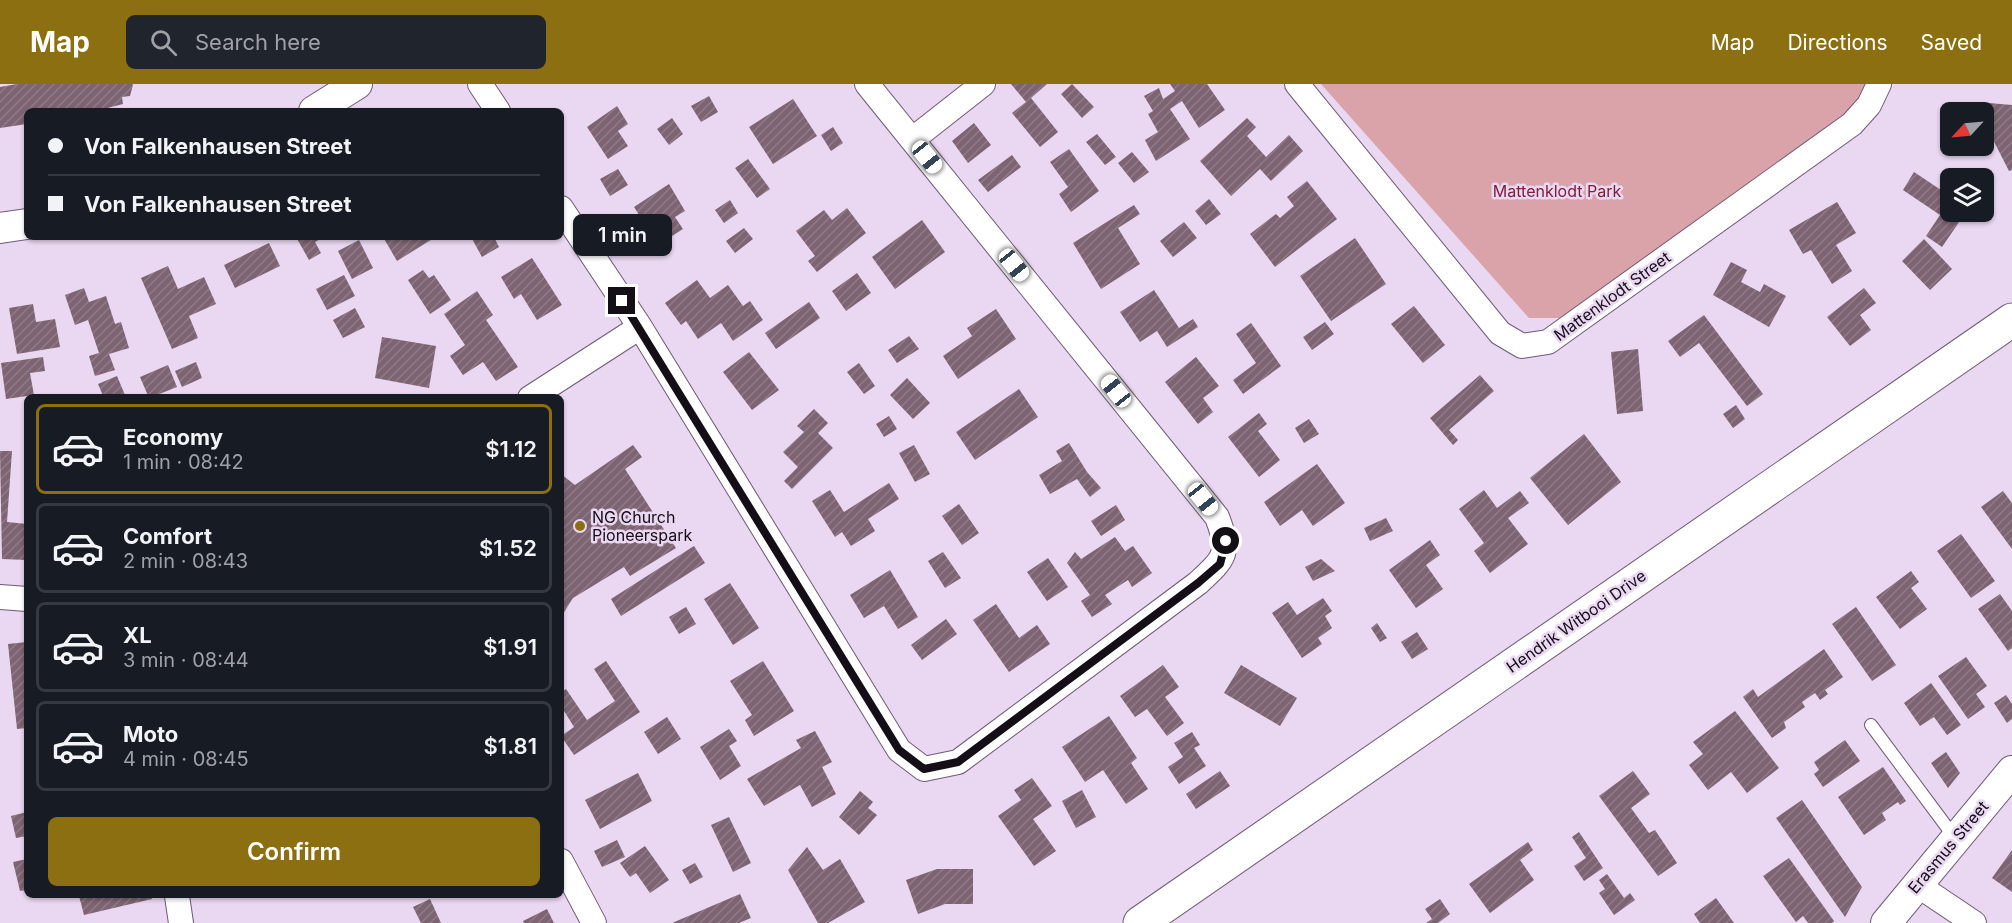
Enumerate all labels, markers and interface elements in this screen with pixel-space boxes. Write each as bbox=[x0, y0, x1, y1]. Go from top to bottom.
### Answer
search box bbox=[126, 15, 546, 69]
text: Map bbox=[30, 25, 90, 59]
icon: search bbox=[147, 26, 180, 59]
text: Search here bbox=[195, 29, 321, 55]
text: Map bbox=[1711, 30, 1754, 55]
text: Directions bbox=[1787, 30, 1888, 55]
text: Saved bbox=[1921, 30, 1982, 55]
north arrow bbox=[1940, 102, 1994, 156]
map controls bbox=[1940, 102, 1994, 222]
text: Von Falkenhausen Street bbox=[84, 133, 351, 159]
car bbox=[909, 137, 945, 177]
button: layers bbox=[1940, 168, 1994, 222]
park label: Mattenklodt Park bbox=[1493, 181, 1621, 201]
text: Von Falkenhausen Street bbox=[84, 191, 351, 217]
callout: 1 min bbox=[572, 214, 672, 256]
text: 1 min bbox=[598, 223, 647, 247]
car bbox=[996, 245, 1032, 285]
street label: Mattenklodt Street bbox=[1550, 247, 1674, 345]
route end bbox=[608, 287, 635, 314]
car bbox=[1098, 371, 1134, 411]
icon: car bbox=[51, 422, 105, 476]
text: Economy bbox=[123, 424, 223, 450]
text: $1.12 bbox=[485, 436, 537, 462]
text: 1 min · 08:42 bbox=[123, 450, 244, 474]
car bbox=[1185, 479, 1221, 519]
place label: NG Church Pioneerspark bbox=[592, 507, 692, 545]
marker: NG Church Pioneerspark bbox=[573, 519, 587, 533]
icon: car bbox=[51, 521, 105, 575]
text: Comfort bbox=[123, 523, 212, 549]
route start bbox=[1212, 527, 1239, 554]
text: $1.52 bbox=[479, 535, 537, 561]
text: 2 min · 08:43 bbox=[123, 549, 248, 573]
street label: Hendrik Witbooi Drive bbox=[1502, 565, 1650, 677]
icon: car bbox=[51, 620, 105, 674]
text: XL bbox=[123, 622, 152, 648]
text: $1.91 bbox=[483, 634, 537, 660]
text: 3 min · 08:44 bbox=[123, 648, 249, 672]
icon: car bbox=[51, 719, 105, 773]
text: Moto bbox=[123, 721, 178, 747]
text: $1.81 bbox=[484, 733, 537, 759]
text: 4 min · 08:45 bbox=[123, 747, 249, 771]
street label: Erasmus Street bbox=[1903, 797, 1993, 897]
button: Confirm bbox=[48, 817, 540, 886]

